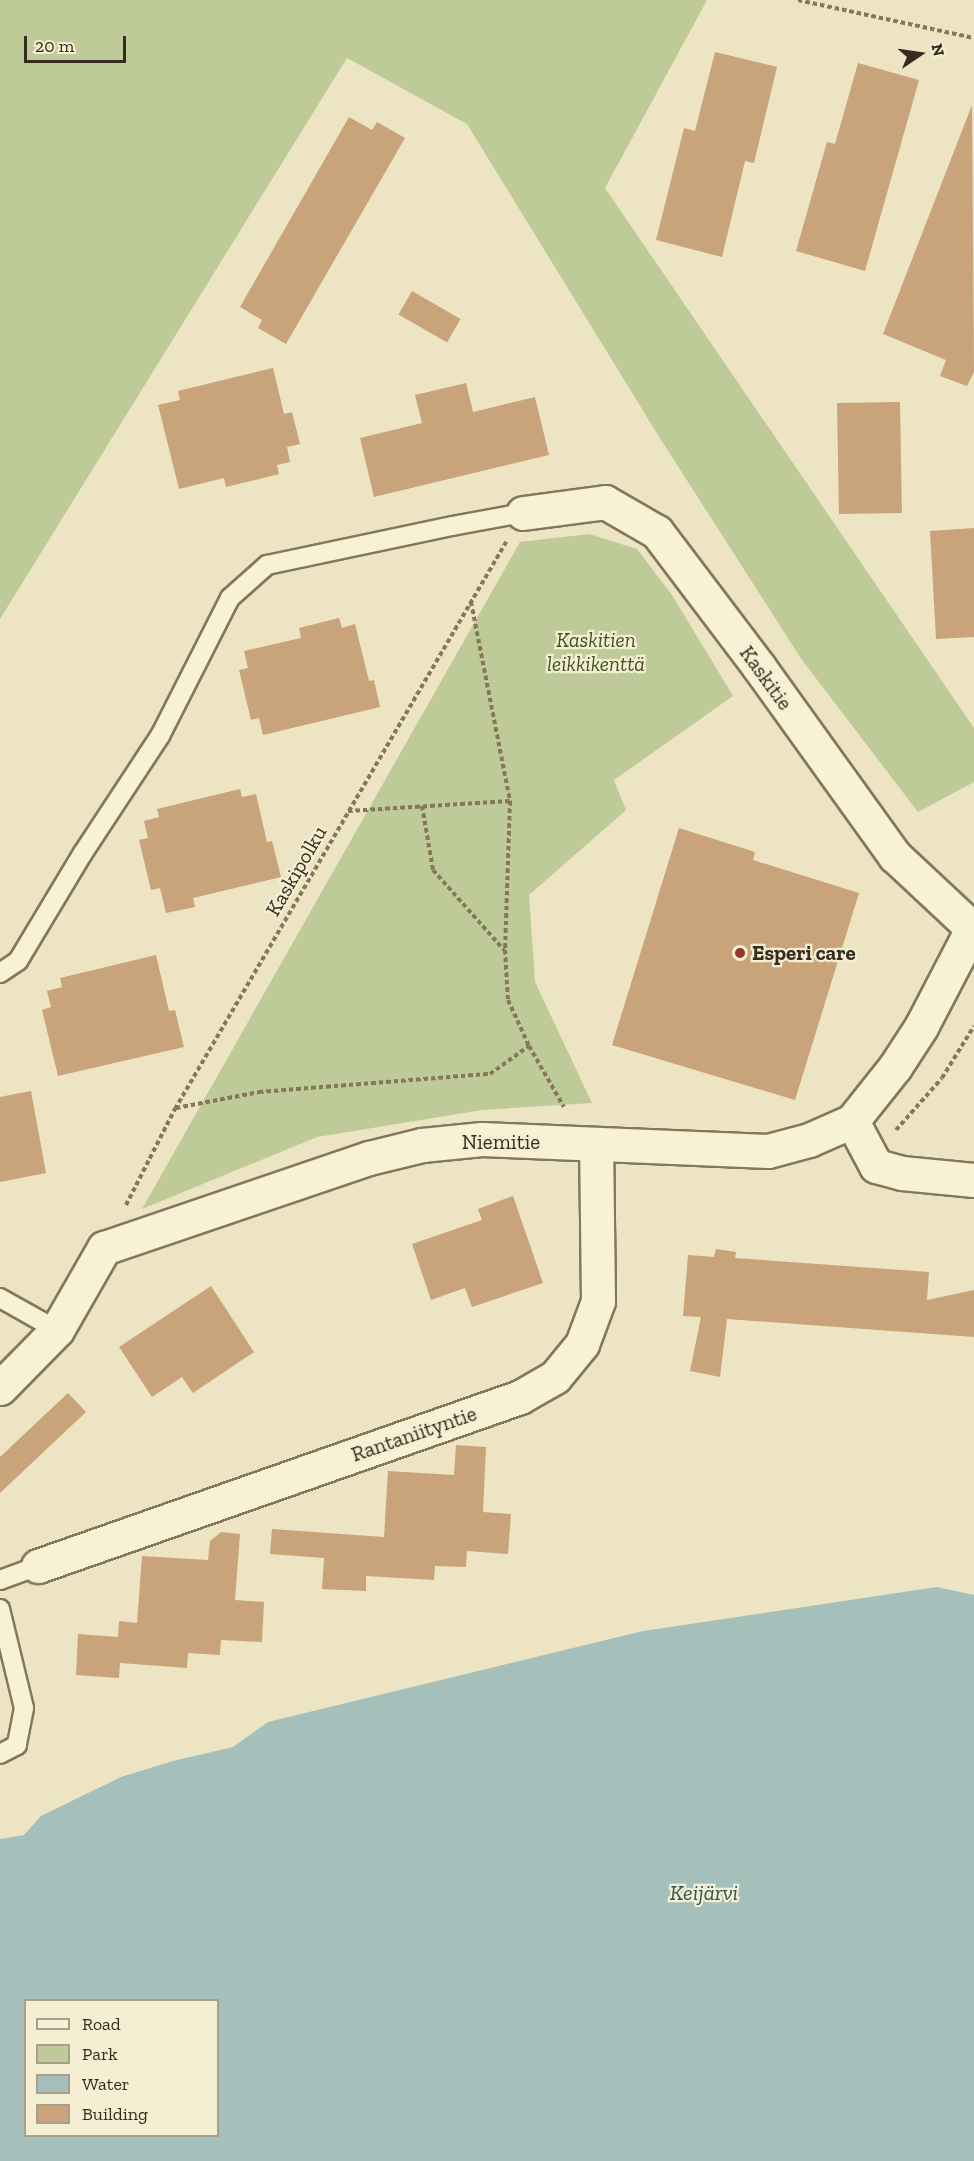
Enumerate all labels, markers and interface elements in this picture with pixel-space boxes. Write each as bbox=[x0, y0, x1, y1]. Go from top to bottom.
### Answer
scale bar bbox=[27, 24, 129, 62]
north arrow bbox=[890, 24, 950, 84]
text: 20 m bbox=[35, 35, 74, 57]
text: N bbox=[927, 42, 949, 58]
park label: Kaskitien leikkikenttä bbox=[547, 627, 645, 677]
street label: Kaskitie bbox=[734, 641, 798, 715]
street label: Kaskipolku bbox=[260, 821, 332, 921]
place label: Esperi care bbox=[752, 940, 856, 966]
marker: Esperi care bbox=[733, 946, 747, 960]
street label: Niemitie bbox=[462, 1129, 540, 1155]
street label: Rantaniityntie bbox=[348, 1401, 480, 1467]
water label: Keijärvi bbox=[670, 1880, 738, 1906]
legend bbox=[24, 1999, 219, 2137]
text: Road bbox=[82, 2013, 121, 2035]
text: Park bbox=[82, 2043, 118, 2065]
text: Water bbox=[82, 2073, 129, 2095]
text: Building bbox=[82, 2103, 148, 2125]

